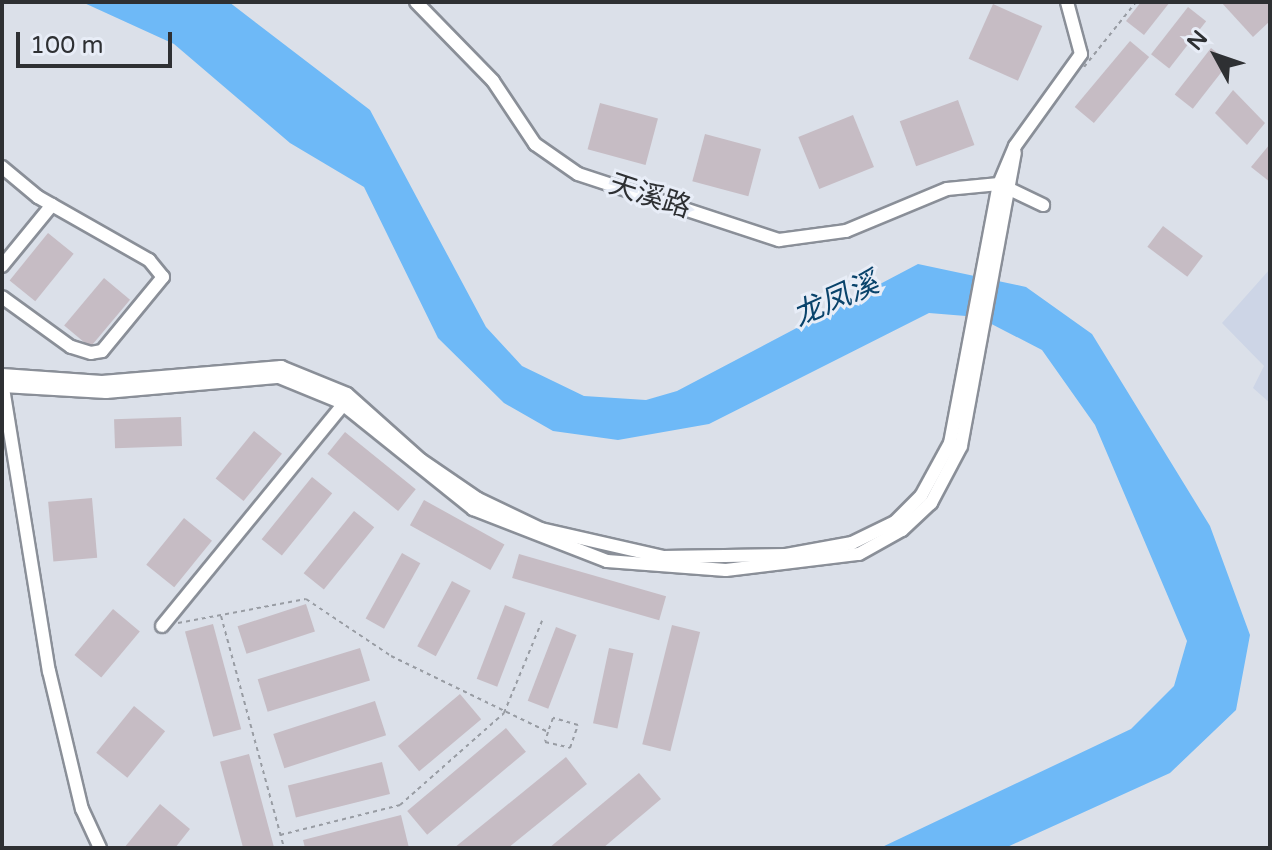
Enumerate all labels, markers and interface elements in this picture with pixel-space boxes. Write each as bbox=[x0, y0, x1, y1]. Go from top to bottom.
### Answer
scale bar bbox=[20, 16, 176, 66]
north arrow bbox=[1176, 16, 1256, 96]
text: N bbox=[1182, 25, 1213, 56]
text: 100 m bbox=[30, 31, 104, 60]
street label: 天溪路 bbox=[605, 167, 695, 225]
water label: 龙凤溪 bbox=[788, 265, 884, 335]

